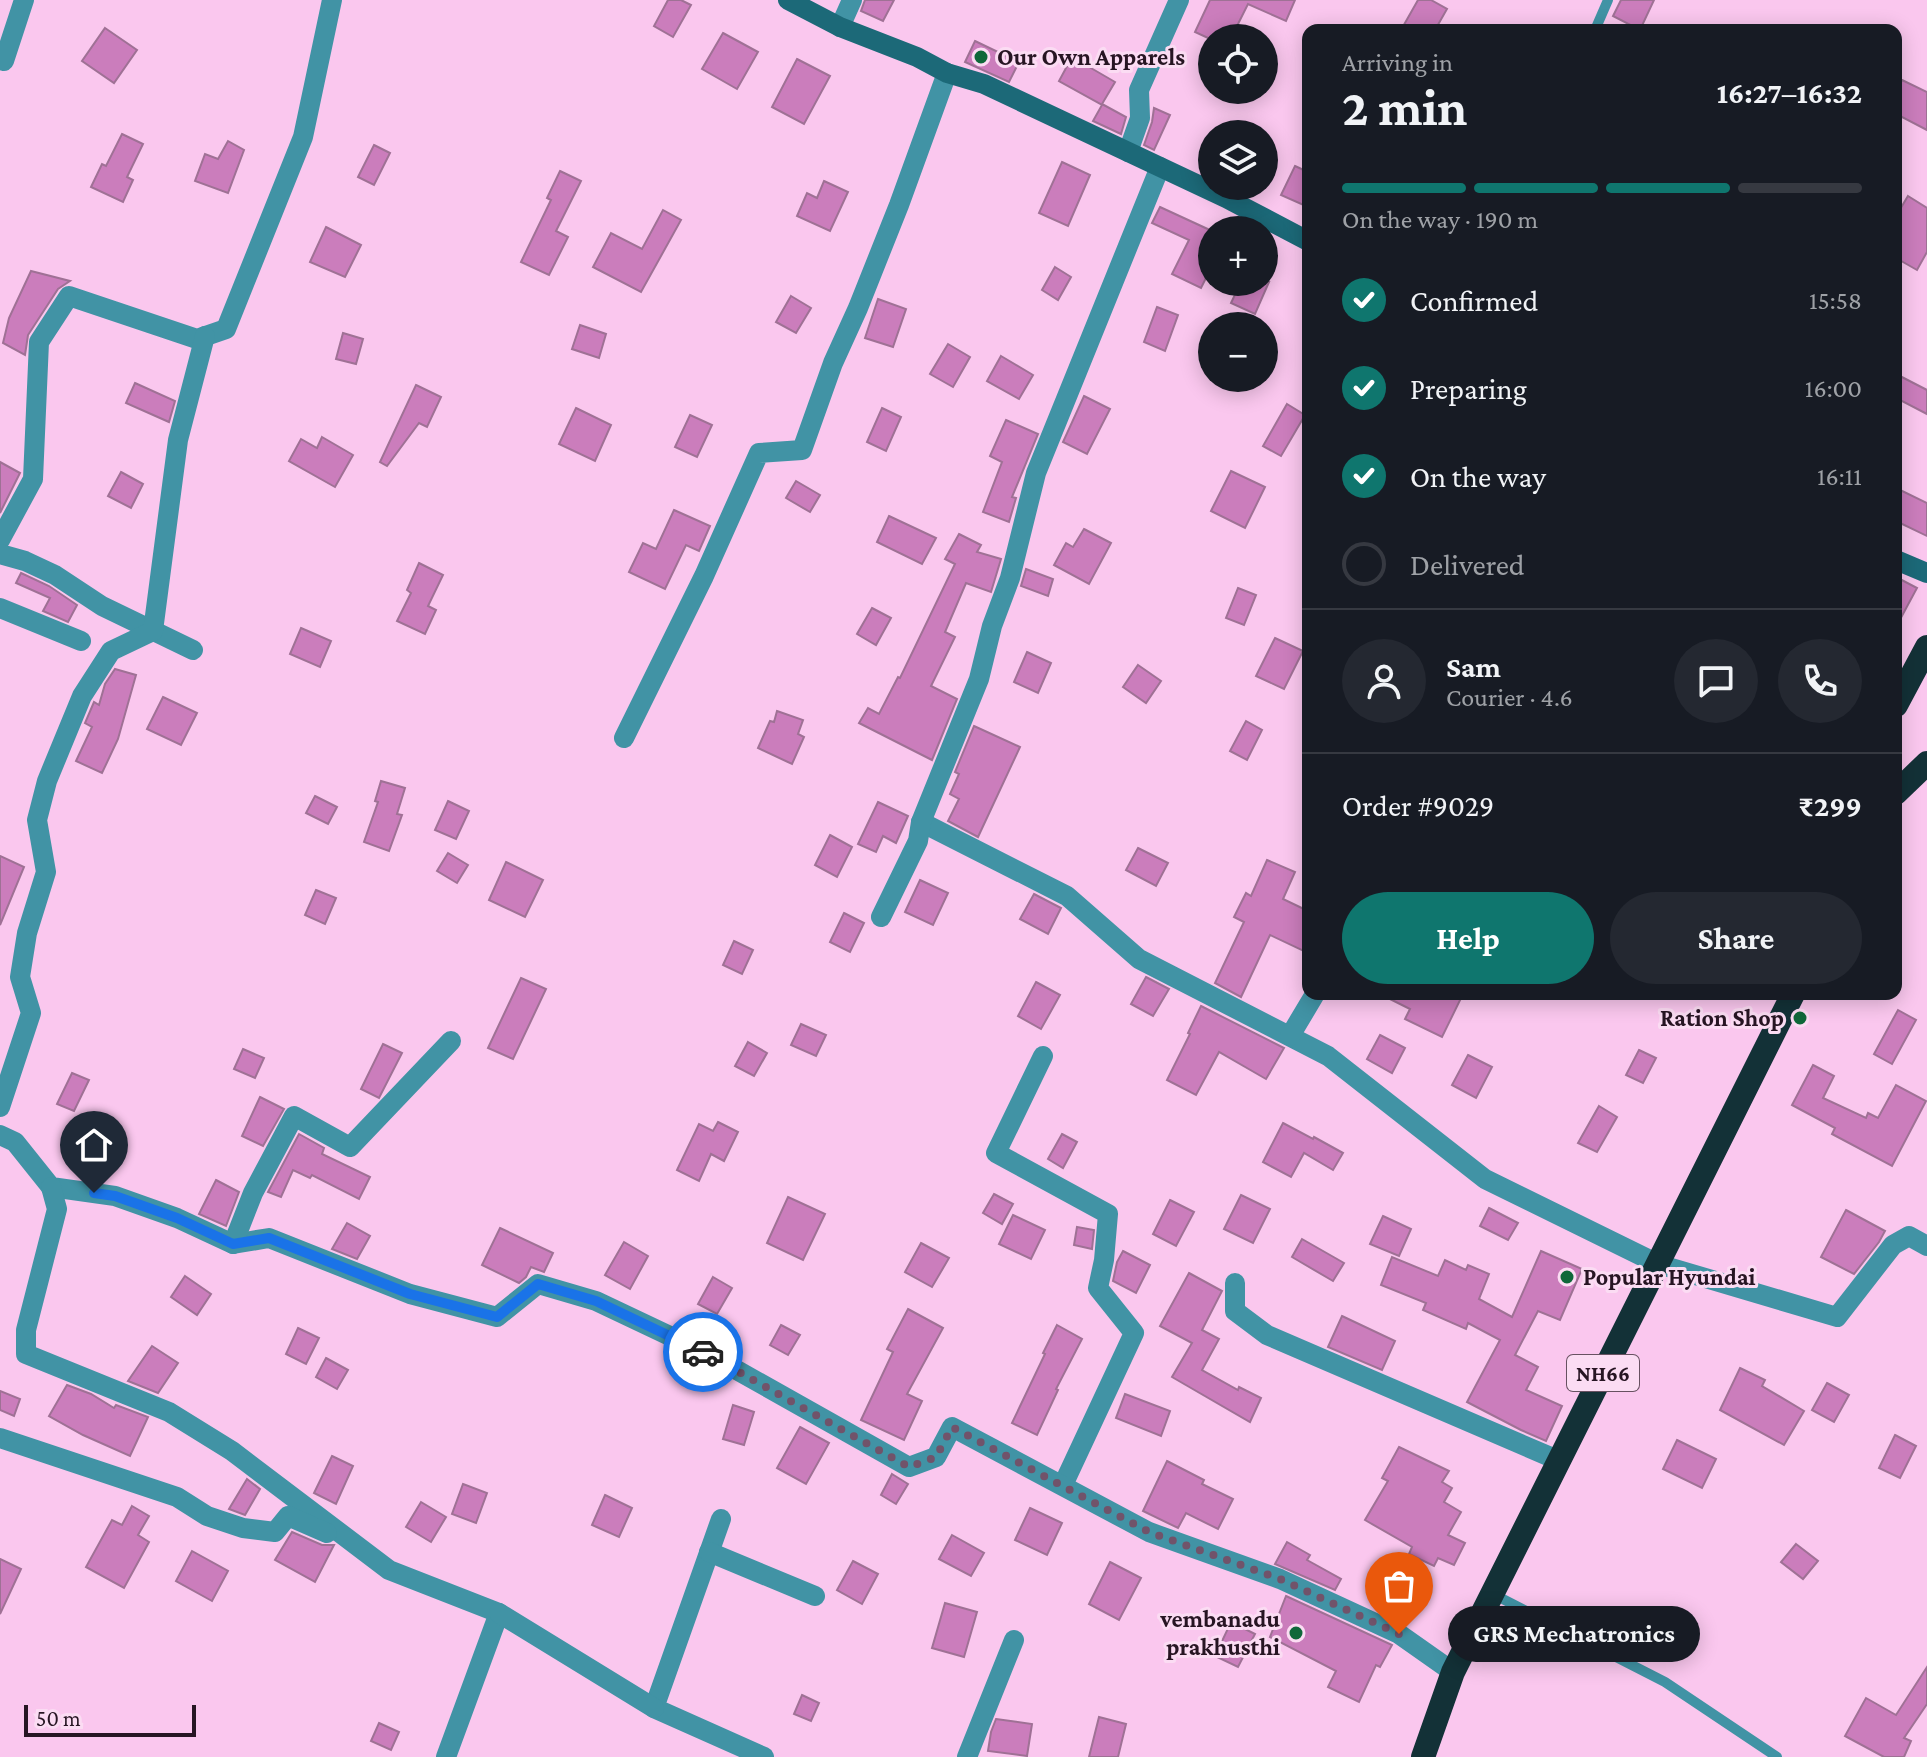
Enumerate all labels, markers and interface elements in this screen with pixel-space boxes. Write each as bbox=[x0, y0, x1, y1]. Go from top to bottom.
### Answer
map controls bbox=[1198, 24, 1278, 392]
button: locate bbox=[1198, 24, 1278, 104]
place label: Our Own Apparels bbox=[997, 43, 1185, 70]
marker: Our Own Apparels bbox=[972, 48, 990, 66]
text: Arriving in bbox=[1342, 48, 1453, 77]
text: 16:27–16:32 bbox=[1717, 76, 1862, 109]
text: 2 min bbox=[1342, 78, 1467, 136]
button: layers bbox=[1198, 120, 1278, 200]
text: On the way · 190 m bbox=[1342, 205, 1538, 234]
button: + bbox=[1198, 216, 1278, 296]
icon: check bbox=[1342, 278, 1386, 322]
text: Confirmed bbox=[1410, 284, 1538, 317]
text: 15:58 bbox=[1809, 286, 1862, 315]
button: − bbox=[1198, 312, 1278, 392]
icon: check bbox=[1342, 366, 1386, 410]
text: Preparing bbox=[1410, 372, 1527, 405]
text: 16:00 bbox=[1805, 374, 1862, 403]
icon: check bbox=[1342, 454, 1386, 498]
text: On the way bbox=[1410, 460, 1546, 493]
text: 16:11 bbox=[1817, 462, 1862, 491]
text: Delivered bbox=[1410, 548, 1525, 581]
button: person bbox=[1342, 639, 1426, 723]
button: chat bbox=[1674, 639, 1758, 723]
button: phone bbox=[1778, 639, 1862, 723]
text: Sam bbox=[1446, 650, 1501, 683]
text: Courier · 4.6 bbox=[1446, 683, 1573, 712]
text: Order #9029 bbox=[1342, 789, 1494, 822]
text: ₹299 bbox=[1798, 789, 1862, 822]
button: Help bbox=[1342, 892, 1594, 984]
button: Share bbox=[1610, 892, 1862, 984]
place label: Ration Shop bbox=[1660, 1004, 1784, 1031]
marker: Ration Shop bbox=[1791, 1009, 1809, 1027]
pin bbox=[60, 1111, 128, 1193]
icon: home bbox=[72, 1123, 116, 1167]
place label: Popular Hyundai bbox=[1583, 1263, 1756, 1290]
marker: Popular Hyundai bbox=[1558, 1268, 1576, 1286]
courier bbox=[663, 1312, 743, 1392]
icon: car bbox=[681, 1330, 725, 1374]
road number: NH66 bbox=[1567, 1355, 1639, 1391]
pin bbox=[1365, 1552, 1433, 1634]
icon: bag bbox=[1377, 1564, 1421, 1608]
place label: vembanadu prakhusthi bbox=[1159, 1605, 1280, 1660]
callout: GRS Mechatronics bbox=[1447, 1606, 1699, 1662]
text: GRS Mechatronics bbox=[1473, 1619, 1675, 1648]
marker: vembanadu prakhusthi bbox=[1287, 1624, 1305, 1642]
scale bar bbox=[24, 1701, 196, 1737]
text: 50 m bbox=[36, 1706, 81, 1731]

